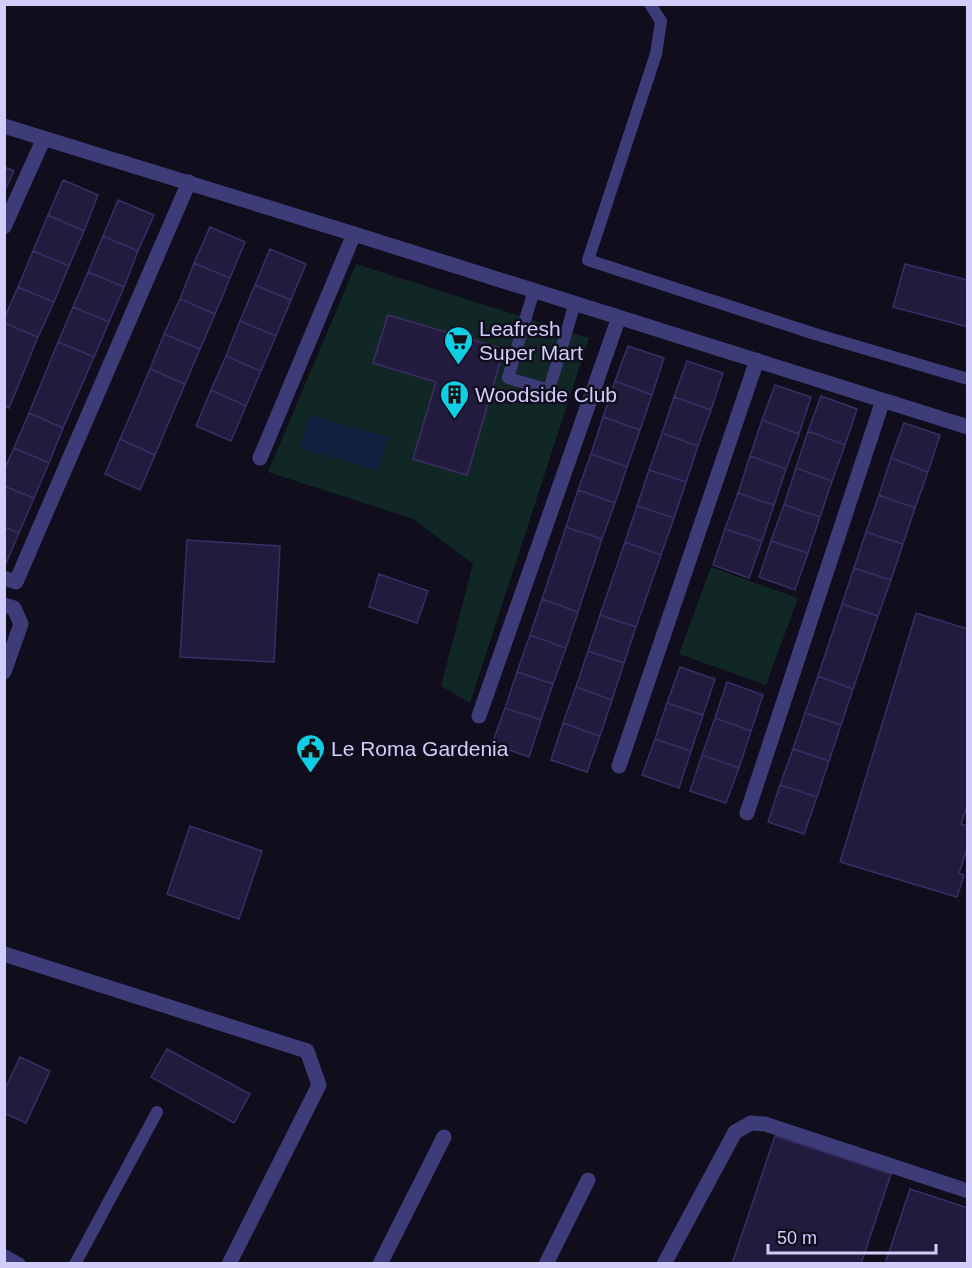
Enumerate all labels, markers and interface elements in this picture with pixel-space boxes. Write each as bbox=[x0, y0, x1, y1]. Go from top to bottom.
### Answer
place label: Leafresh Super Mart bbox=[479, 317, 583, 364]
supermarket icon: Leafresh Super Mart bbox=[442, 324, 474, 366]
building icon: Woodside Club bbox=[438, 378, 470, 420]
place label: Woodside Club bbox=[475, 383, 617, 406]
public building icon: Le Roma Gardenia bbox=[294, 732, 326, 774]
place label: Le Roma Gardenia bbox=[331, 737, 509, 760]
scale bar bbox=[768, 1217, 936, 1255]
text: 50 m bbox=[777, 1228, 817, 1248]

